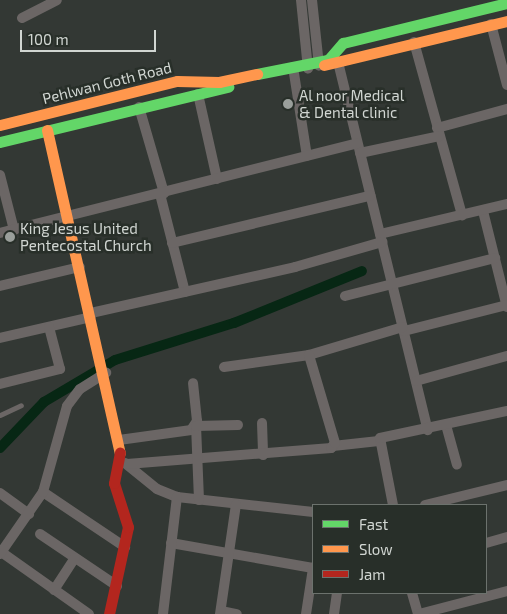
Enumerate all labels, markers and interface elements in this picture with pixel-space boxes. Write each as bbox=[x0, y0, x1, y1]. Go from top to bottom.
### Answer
scale bar bbox=[22, 20, 159, 52]
text: 100 m bbox=[28, 30, 69, 48]
street label: Pehlwan Goth Road bbox=[40, 58, 174, 108]
place label: Al noor Medical & Dental clinic bbox=[299, 86, 405, 121]
marker: Al noor Medical & Dental clinic bbox=[281, 97, 295, 111]
place label: King Jesus United Pentecostal Church bbox=[20, 219, 152, 254]
marker: King Jesus United Pentecostal Church bbox=[4, 231, 16, 243]
legend bbox=[312, 504, 487, 594]
text: Fast bbox=[359, 515, 388, 533]
text: Slow bbox=[359, 540, 393, 558]
text: Jam bbox=[359, 565, 385, 583]

